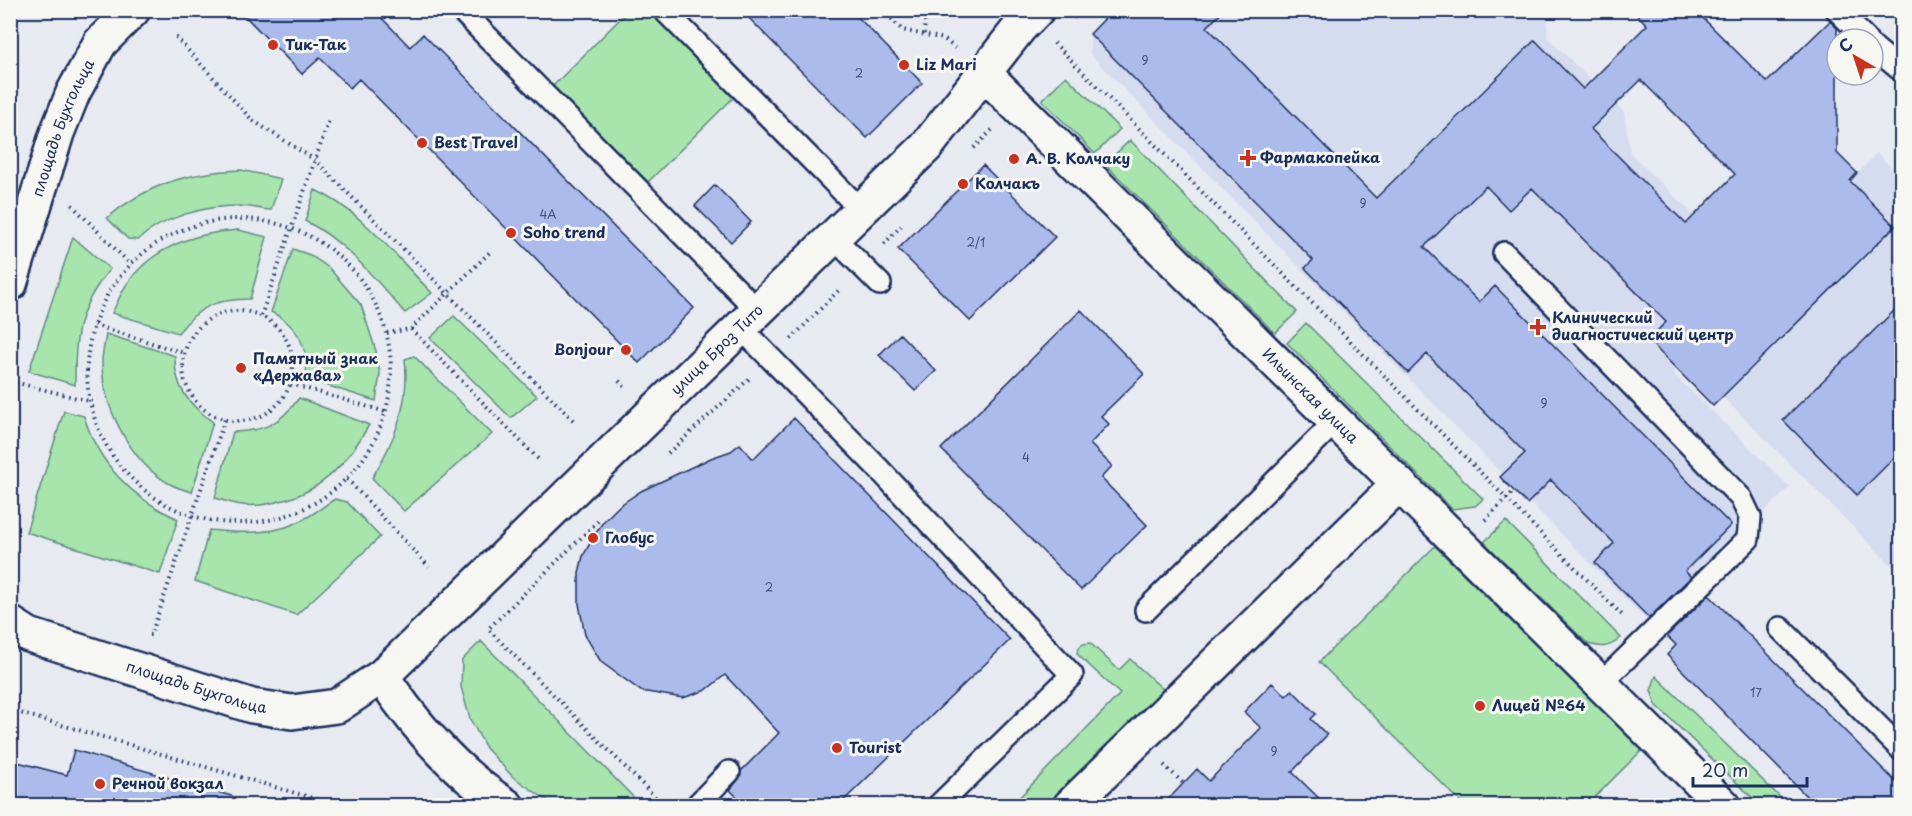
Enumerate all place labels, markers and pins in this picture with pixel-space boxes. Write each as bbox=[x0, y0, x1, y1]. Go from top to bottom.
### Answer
place label: Тик-Так bbox=[285, 32, 347, 55]
marker: Тик-Так bbox=[266, 38, 280, 52]
place label: Liz Mari bbox=[916, 52, 976, 75]
marker: Liz Mari bbox=[897, 58, 911, 72]
place label: Best Travel bbox=[434, 130, 518, 153]
marker: Best Travel bbox=[415, 136, 429, 150]
place label: Фармакопейка bbox=[1260, 145, 1380, 168]
place label: А. В. Колчаку bbox=[1026, 146, 1131, 169]
marker: Фармакопейка bbox=[1241, 151, 1255, 165]
marker: А. В. Колчаку bbox=[1007, 152, 1021, 166]
place label: Колчакъ bbox=[975, 171, 1041, 194]
marker: Колчакъ bbox=[956, 177, 970, 191]
place label: Soho trend bbox=[523, 220, 605, 243]
marker: Soho trend bbox=[504, 226, 518, 240]
place label: Клинический диагностический центр bbox=[1552, 305, 1734, 345]
marker: Клинический диагностический центр bbox=[1529, 318, 1547, 336]
place label: Bonjour bbox=[554, 337, 614, 360]
marker: Bonjour bbox=[619, 343, 633, 357]
place label: Памятный знак «Держава» bbox=[253, 346, 378, 386]
marker: Памятный знак «Держава» bbox=[234, 361, 248, 375]
place label: Глобус bbox=[605, 525, 654, 548]
marker: Глобус bbox=[586, 531, 600, 545]
place label: Лицей №64 bbox=[1492, 693, 1585, 716]
marker: Лицей №64 bbox=[1473, 699, 1487, 713]
place label: Tourist bbox=[849, 735, 902, 758]
marker: Tourist bbox=[830, 741, 844, 755]
place label: Речной вокзал bbox=[112, 771, 224, 794]
marker: Речной вокзал bbox=[93, 777, 107, 791]

